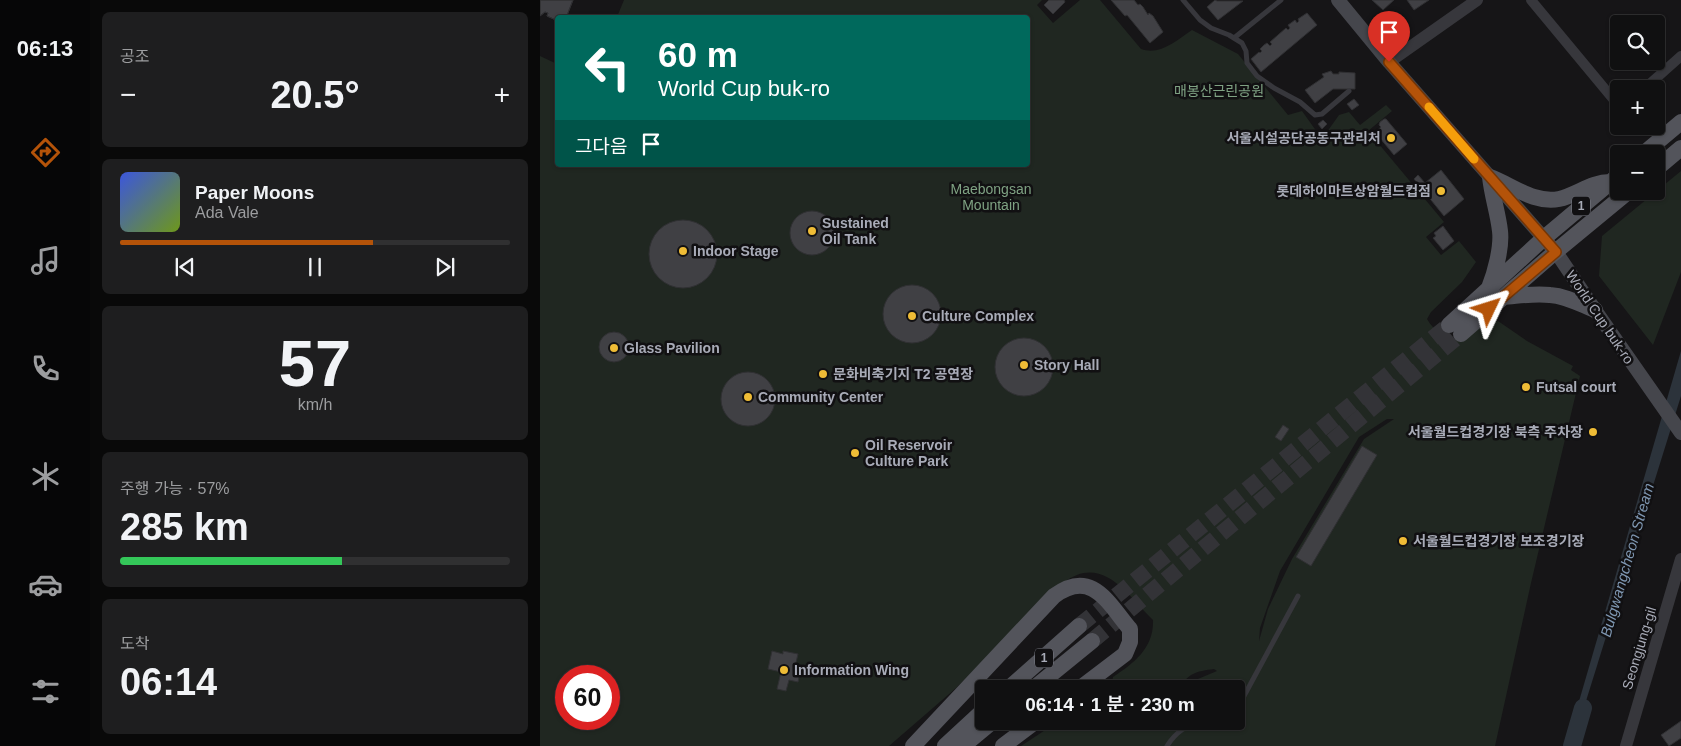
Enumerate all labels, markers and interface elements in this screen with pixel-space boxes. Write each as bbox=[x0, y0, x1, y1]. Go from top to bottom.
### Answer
pin bbox=[1368, 11, 1410, 62]
map controls bbox=[1610, 15, 1665, 200]
button: search bbox=[1610, 15, 1665, 70]
icon: arrive bbox=[1375, 18, 1403, 46]
icon: left bbox=[575, 35, 640, 100]
text: 60 m bbox=[658, 35, 738, 74]
text: 06:13 bbox=[17, 36, 73, 61]
text: 공조 bbox=[120, 48, 149, 65]
text: 20.5° bbox=[270, 74, 360, 116]
text: World Cup buk-ro bbox=[658, 76, 830, 101]
text: − bbox=[120, 79, 136, 110]
text: + bbox=[494, 79, 510, 110]
button: + bbox=[1610, 80, 1665, 135]
park label: 매봉산근린공원 bbox=[1174, 83, 1264, 99]
icon: arrive bbox=[637, 130, 665, 158]
place label: 서울시설공단공동구관리처 bbox=[1226, 130, 1381, 146]
marker: 서울시설공단공동구관리처 bbox=[1385, 132, 1397, 144]
icon: directions bbox=[28, 135, 63, 170]
text: 그다음 bbox=[575, 136, 627, 157]
button: − bbox=[1610, 145, 1665, 200]
park label: Maebongsan Mountain bbox=[951, 181, 1031, 213]
text: Paper Moons bbox=[195, 182, 314, 203]
place label: 롯데하이마트상암월드컵점 bbox=[1276, 183, 1431, 199]
marker: 롯데하이마트상암월드컵점 bbox=[1435, 185, 1447, 197]
road number: 1 bbox=[1572, 197, 1590, 216]
text: Ada Vale bbox=[195, 204, 259, 221]
place label: Sustained Oil Tank bbox=[822, 215, 889, 247]
marker: Sustained Oil Tank bbox=[806, 225, 818, 237]
icon: music bbox=[28, 243, 63, 278]
place label: Indoor Stage bbox=[693, 243, 779, 259]
marker: Indoor Stage bbox=[677, 245, 689, 257]
icon: previous bbox=[171, 253, 199, 281]
icon: pause bbox=[301, 253, 329, 281]
icon: next bbox=[431, 253, 459, 281]
street label: World Cup buk-ro bbox=[1563, 267, 1637, 367]
position arrow bbox=[1462, 282, 1514, 334]
place label: Culture Complex bbox=[922, 308, 1034, 324]
marker: Culture Complex bbox=[906, 310, 918, 322]
text: 57 bbox=[279, 327, 351, 400]
place label: Glass Pavilion bbox=[624, 340, 720, 356]
marker: Glass Pavilion bbox=[608, 342, 620, 354]
icon: phone bbox=[28, 351, 63, 386]
place label: Story Hall bbox=[1034, 357, 1099, 373]
marker: Story Hall bbox=[1018, 359, 1030, 371]
place label: 문화비축기지 T2 공연장 bbox=[833, 366, 973, 382]
marker: 문화비축기지 T2 공연장 bbox=[817, 368, 829, 380]
place label: Futsal court bbox=[1536, 379, 1616, 395]
marker: Futsal court bbox=[1520, 381, 1532, 393]
place label: Community Center bbox=[758, 389, 884, 405]
marker: Community Center bbox=[742, 391, 754, 403]
text: km/h bbox=[298, 396, 332, 413]
place label: 서울월드컵경기장 북측 주차장 bbox=[1408, 424, 1583, 440]
marker: 서울월드컵경기장 북측 주차장 bbox=[1587, 426, 1599, 438]
place label: Oil Reservoir Culture Park bbox=[865, 437, 953, 469]
marker: Oil Reservoir Culture Park bbox=[849, 447, 861, 459]
icon: climate bbox=[28, 459, 63, 494]
text: 주행 가능 · 57% bbox=[120, 480, 230, 497]
water label: Bulgwangcheon Stream bbox=[1597, 481, 1657, 639]
text: 285 km bbox=[120, 506, 249, 548]
place label: 서울월드컵경기장 보조경기장 bbox=[1413, 533, 1584, 549]
marker: 서울월드컵경기장 보조경기장 bbox=[1397, 535, 1409, 547]
icon: car bbox=[28, 567, 63, 602]
street label: Seongjung-gil bbox=[1619, 605, 1659, 691]
text: 도착 bbox=[120, 635, 149, 652]
road number: 1 bbox=[1035, 648, 1053, 668]
text: 06:14 bbox=[120, 661, 217, 703]
place label: Information Wing bbox=[794, 662, 909, 678]
marker: Information Wing bbox=[778, 664, 790, 676]
speed limit sign: 60 bbox=[555, 665, 620, 730]
icon: filters bbox=[28, 674, 63, 709]
text: 06:14 · 1 분 · 230 m bbox=[1025, 694, 1195, 715]

